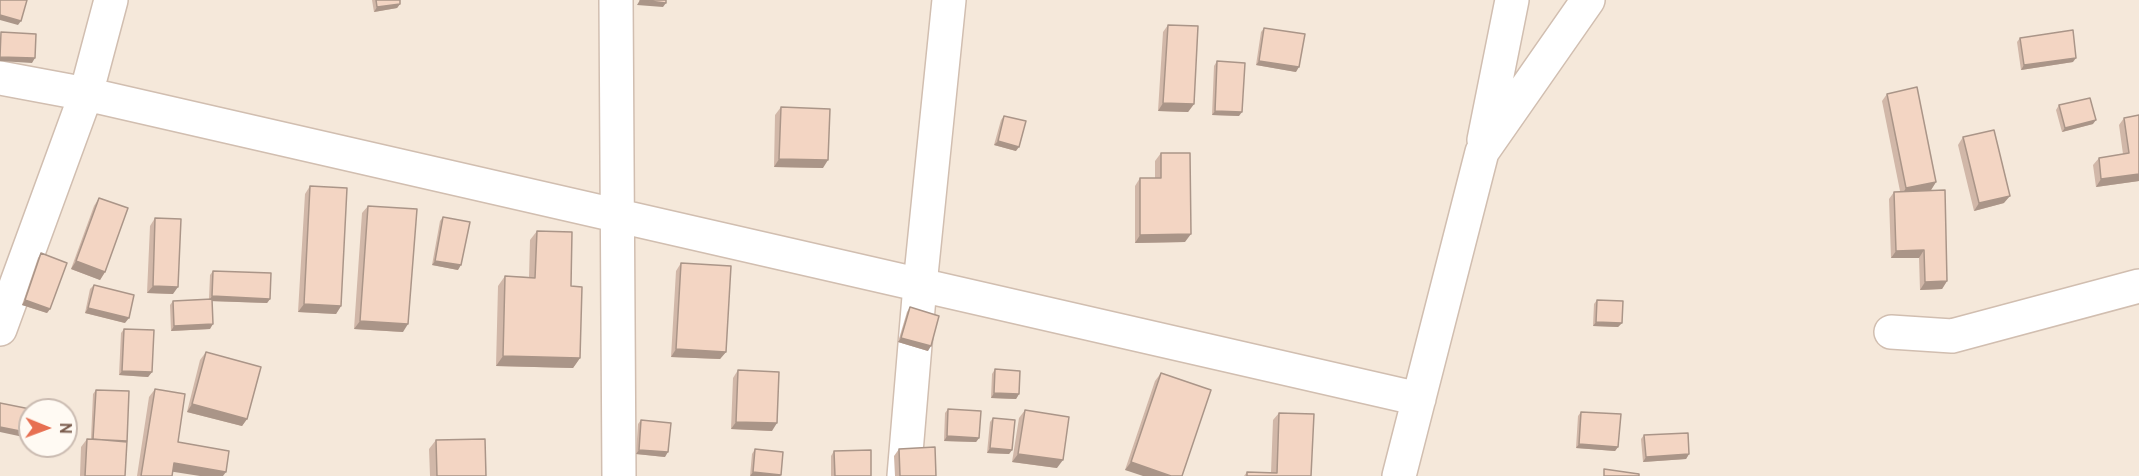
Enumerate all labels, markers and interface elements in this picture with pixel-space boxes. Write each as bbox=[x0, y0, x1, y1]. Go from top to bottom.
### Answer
north arrow bbox=[18, 398, 78, 458]
text: N bbox=[54, 422, 74, 434]

